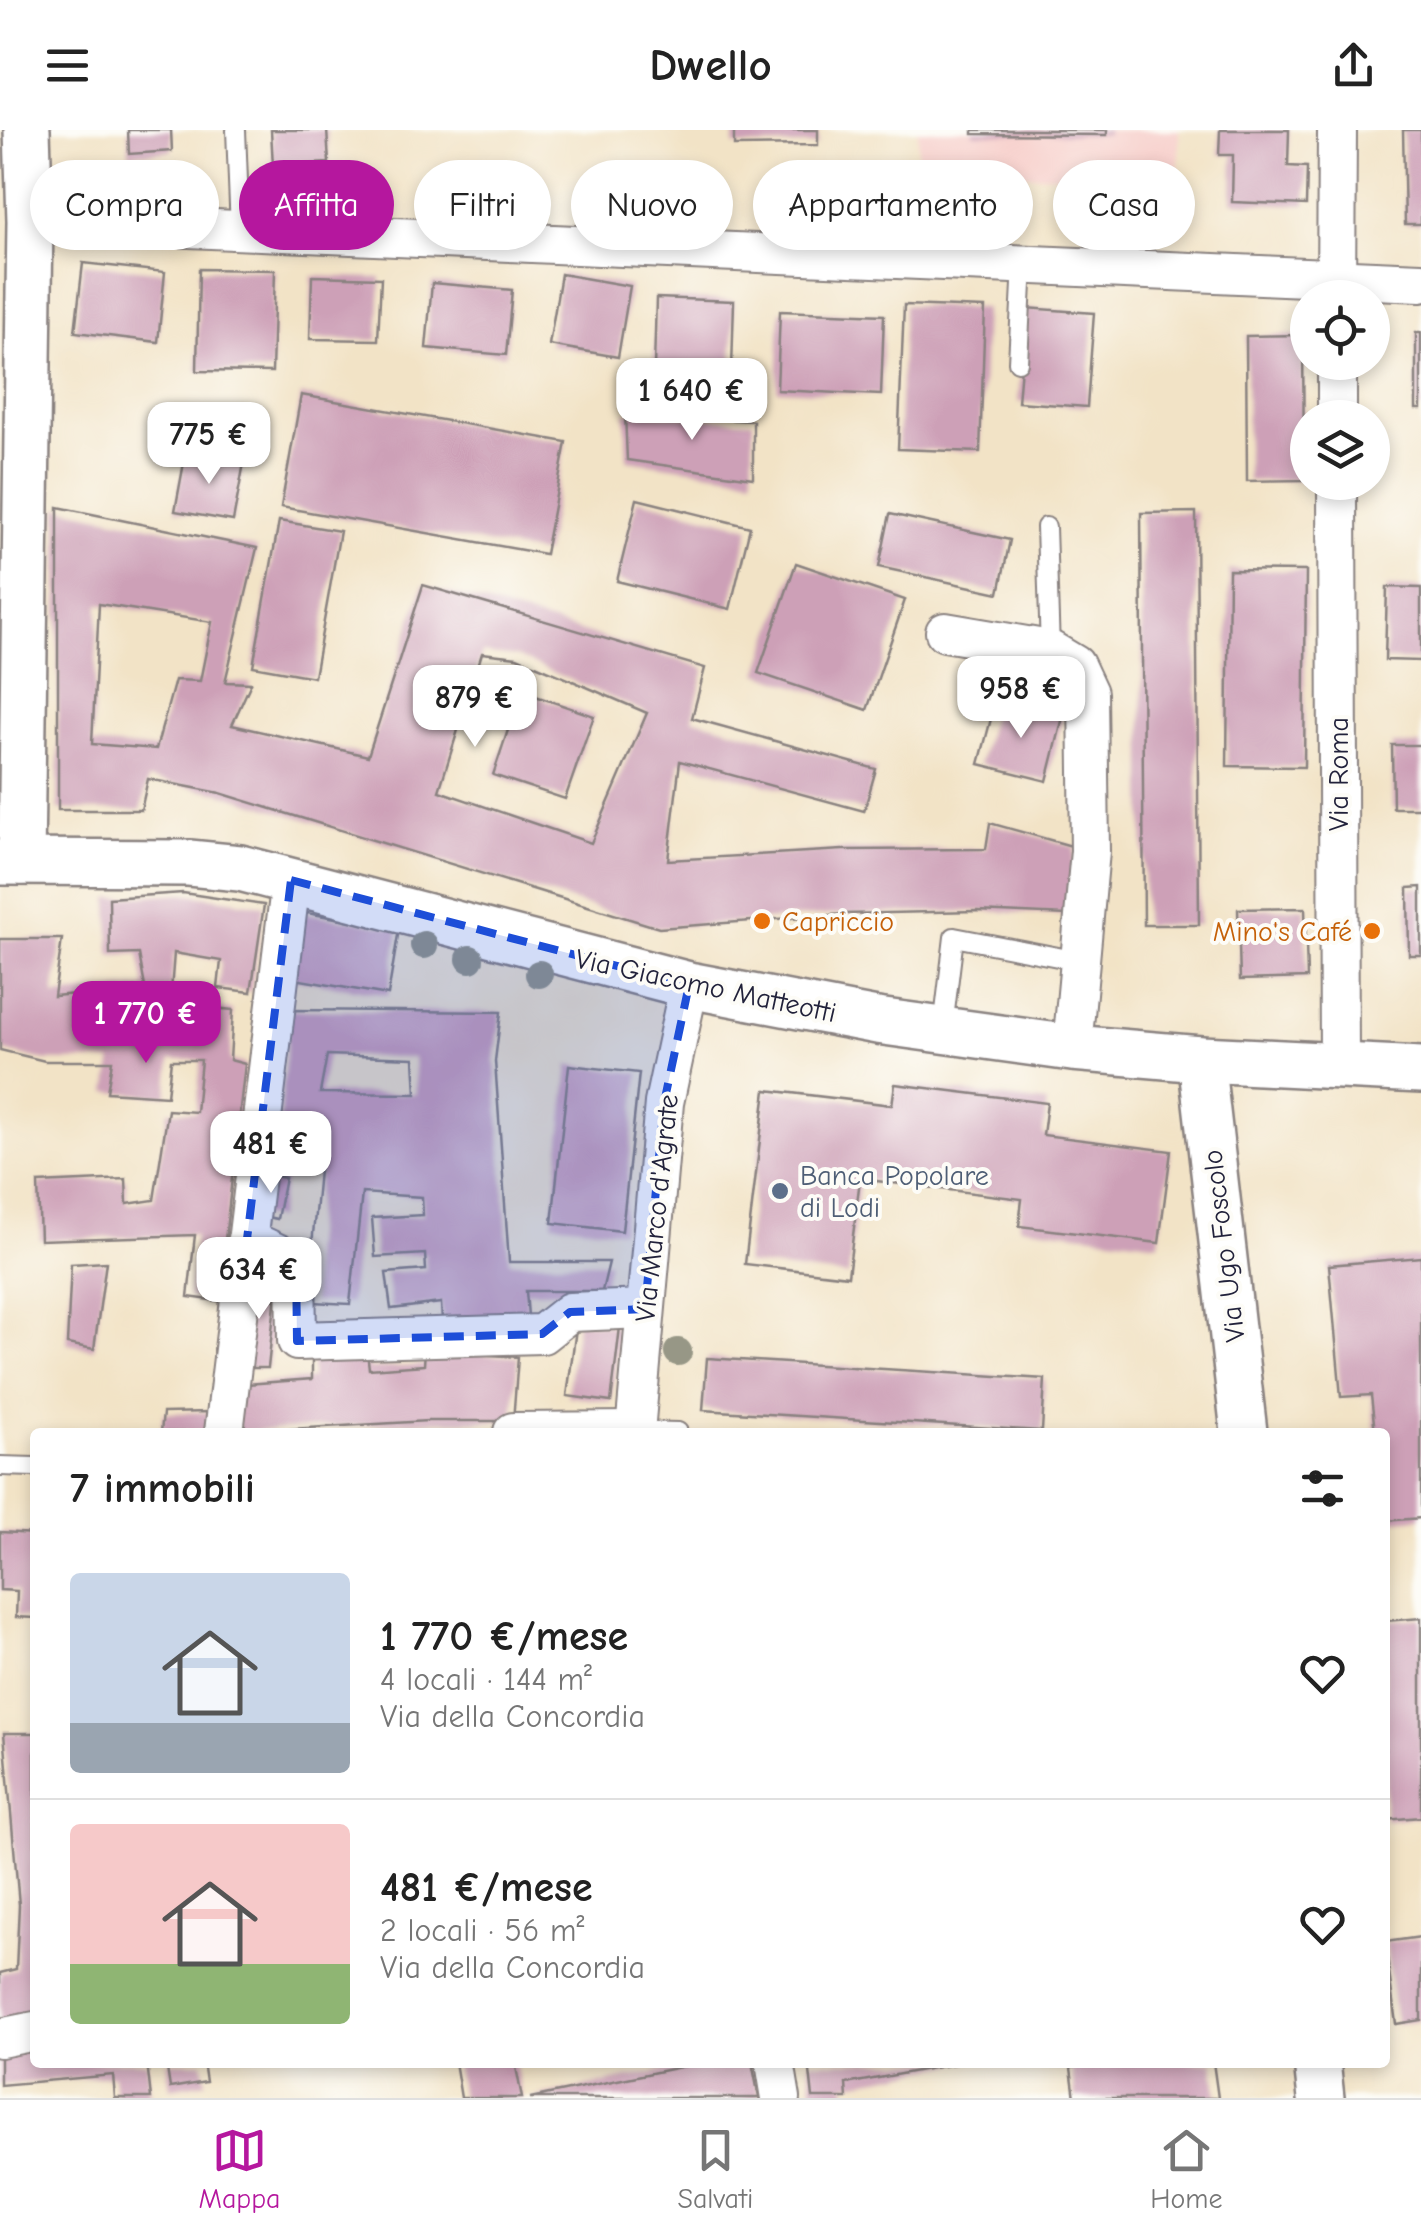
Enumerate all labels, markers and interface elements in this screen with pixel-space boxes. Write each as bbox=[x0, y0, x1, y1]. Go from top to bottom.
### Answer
icon: menu bbox=[40, 38, 95, 93]
icon: share bbox=[1326, 38, 1381, 93]
text: Dwello bbox=[649, 39, 772, 91]
chip: Compra bbox=[30, 160, 219, 250]
chip: Affitta bbox=[239, 160, 394, 250]
chip: Filtri bbox=[414, 160, 551, 250]
chip: Nuovo bbox=[571, 160, 733, 250]
chip: Appartamento bbox=[753, 160, 1033, 250]
chip: Casa bbox=[1053, 160, 1195, 250]
map controls bbox=[1290, 280, 1390, 500]
button: locate bbox=[1290, 280, 1390, 380]
pin: 1 640 € bbox=[600, 358, 784, 443]
text: 1 640 € bbox=[638, 372, 746, 409]
button: layers bbox=[1290, 400, 1390, 500]
pin: 775 € bbox=[139, 402, 279, 487]
text: 775 € bbox=[169, 416, 249, 453]
pin: 958 € bbox=[951, 656, 1091, 741]
pin: 879 € bbox=[405, 665, 545, 750]
text: 958 € bbox=[979, 670, 1063, 707]
text: 879 € bbox=[435, 679, 515, 716]
street label: Via Roma bbox=[1323, 717, 1355, 831]
place label: Capriccio bbox=[782, 906, 894, 938]
marker: Capriccio bbox=[751, 910, 773, 932]
place label: Mino's Café bbox=[1213, 916, 1352, 948]
marker: Mino's Café bbox=[1361, 920, 1383, 942]
street label: Via Giacomo Matteotti bbox=[573, 943, 839, 1029]
pin: 1 770 € bbox=[54, 981, 238, 1066]
text: 1 770 € bbox=[94, 995, 198, 1032]
street label: Via Marco d'Agrate bbox=[629, 1093, 685, 1324]
pin: 481 € bbox=[201, 1111, 341, 1196]
text: 481 € bbox=[232, 1125, 310, 1162]
street label: Via Ugo Foscolo bbox=[1196, 1148, 1252, 1344]
place label: Banca Popolare di Lodi bbox=[800, 1160, 989, 1224]
marker: Banca Popolare di Lodi bbox=[769, 1180, 791, 1202]
pin: 634 € bbox=[189, 1237, 329, 1322]
text: 634 € bbox=[219, 1251, 299, 1288]
icon: filters bbox=[1295, 1461, 1350, 1516]
text: 7 immobili bbox=[70, 1464, 255, 1513]
text: 1 770 €/mese bbox=[380, 1612, 628, 1661]
icon: home bbox=[150, 1613, 270, 1733]
icon: heart bbox=[1295, 1646, 1350, 1701]
text: 4 locali · 144 m² bbox=[380, 1661, 592, 1698]
text: Via della Concordia bbox=[380, 1698, 645, 1735]
text: 481 €/mese bbox=[380, 1863, 593, 1912]
icon: home bbox=[150, 1864, 270, 1984]
icon: heart bbox=[1295, 1897, 1350, 1952]
text: 2 locali · 56 m² bbox=[380, 1912, 584, 1949]
text: Via della Concordia bbox=[380, 1949, 645, 1986]
tab: Mappa bbox=[198, 2123, 281, 2215]
tab: Salvati bbox=[677, 2123, 753, 2215]
tab: Home bbox=[1150, 2123, 1223, 2215]

